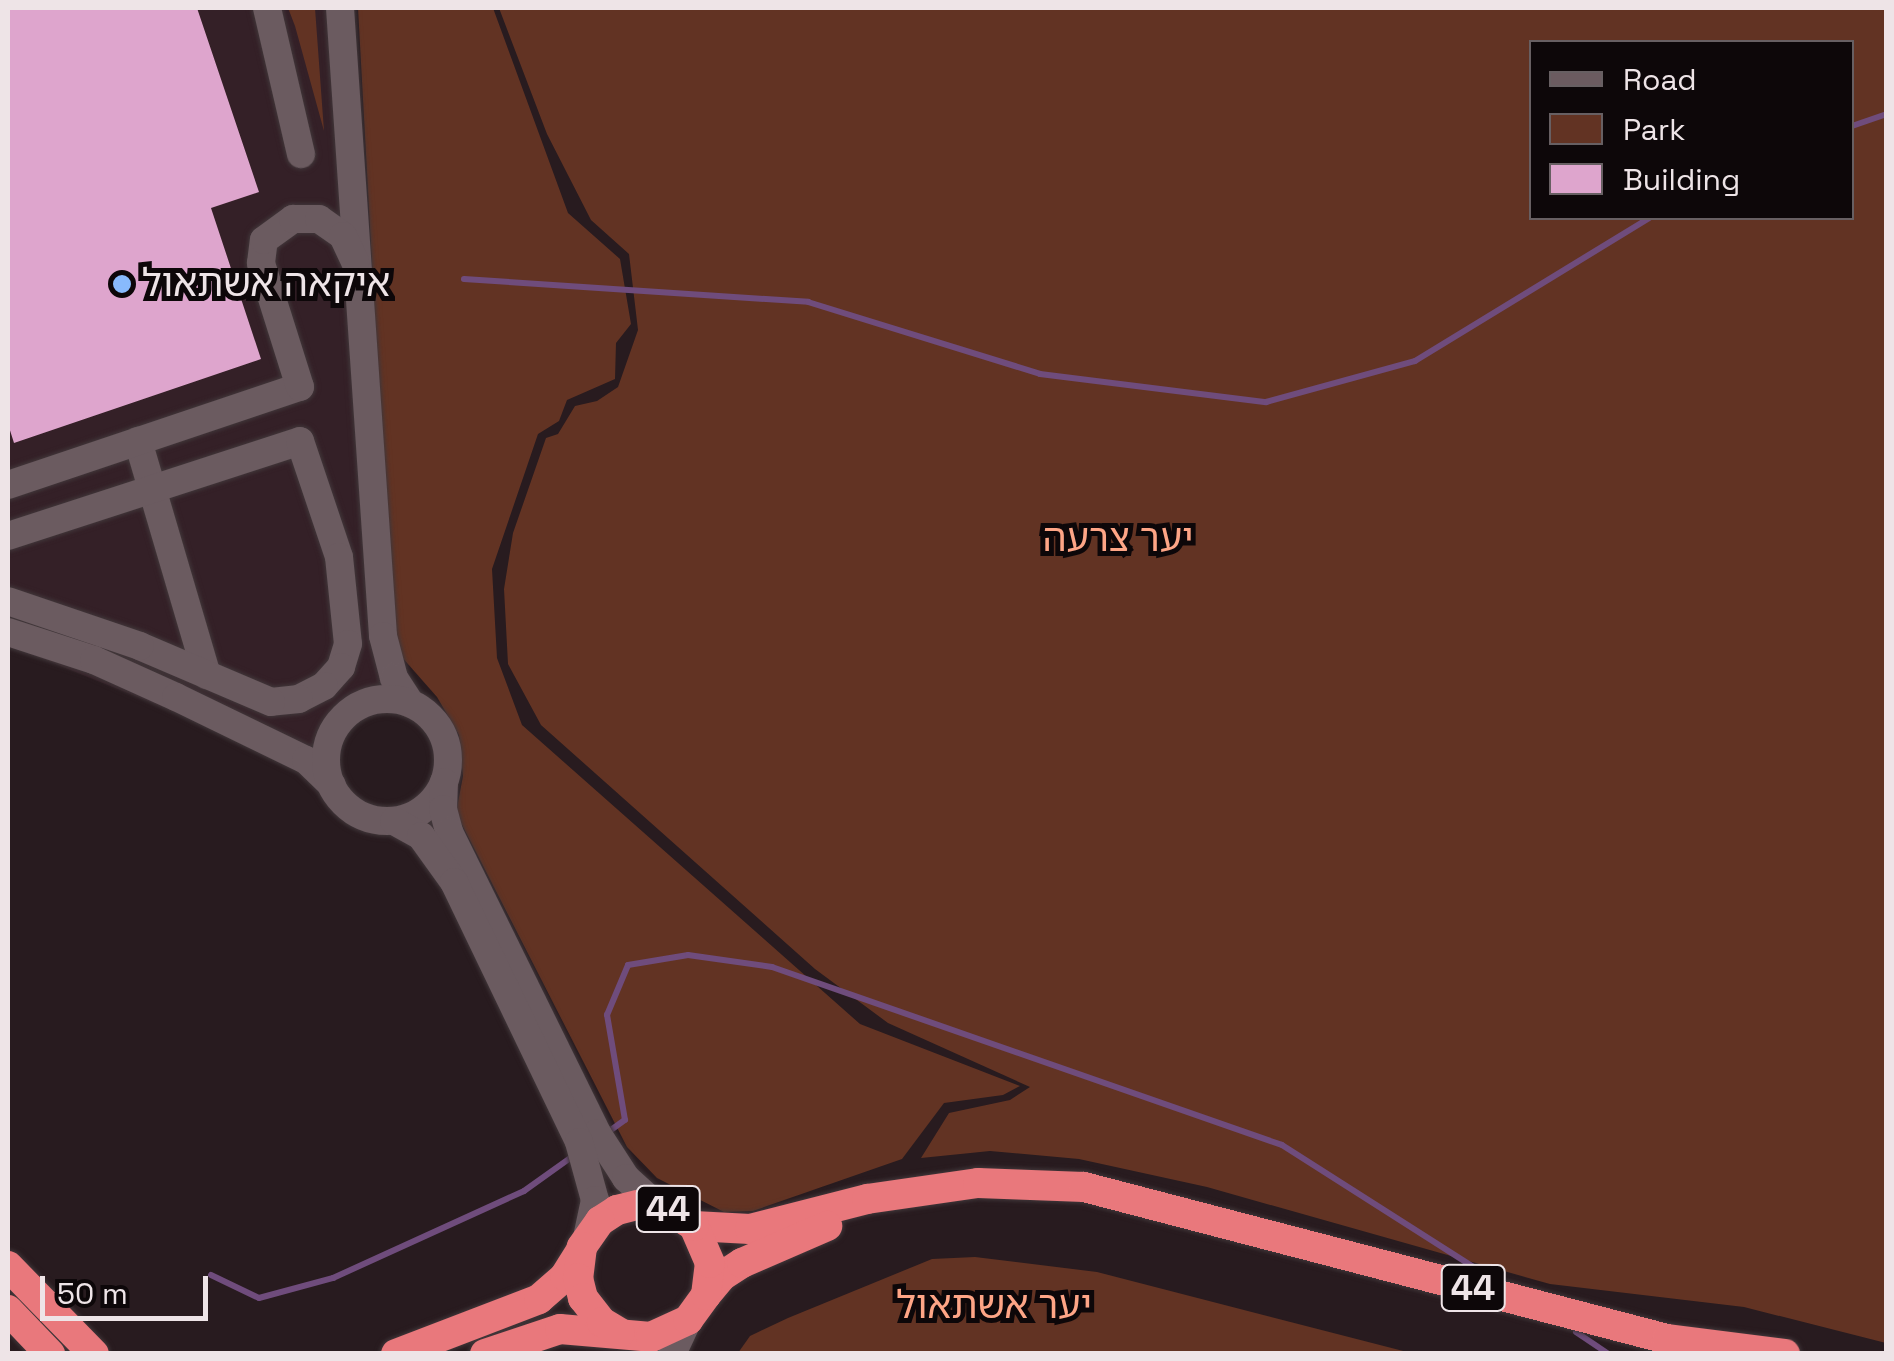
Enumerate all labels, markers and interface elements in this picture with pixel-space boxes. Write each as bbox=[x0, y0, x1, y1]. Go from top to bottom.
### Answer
legend bbox=[1529, 40, 1854, 220]
text: Road bbox=[1623, 60, 1697, 99]
text: Park bbox=[1623, 110, 1685, 149]
text: Building bbox=[1623, 160, 1740, 199]
place label: איקאה אשתאול bbox=[142, 261, 390, 307]
marker: איקאה אשתאול bbox=[111, 273, 133, 295]
park label: יער צרעה bbox=[1043, 516, 1193, 562]
road number: 44 bbox=[636, 1179, 700, 1239]
scale bar bbox=[45, 1256, 212, 1318]
road number: 44 bbox=[1440, 1258, 1506, 1318]
text: 50 m bbox=[57, 1274, 128, 1313]
park label: יער אשתאול bbox=[896, 1283, 1092, 1329]

